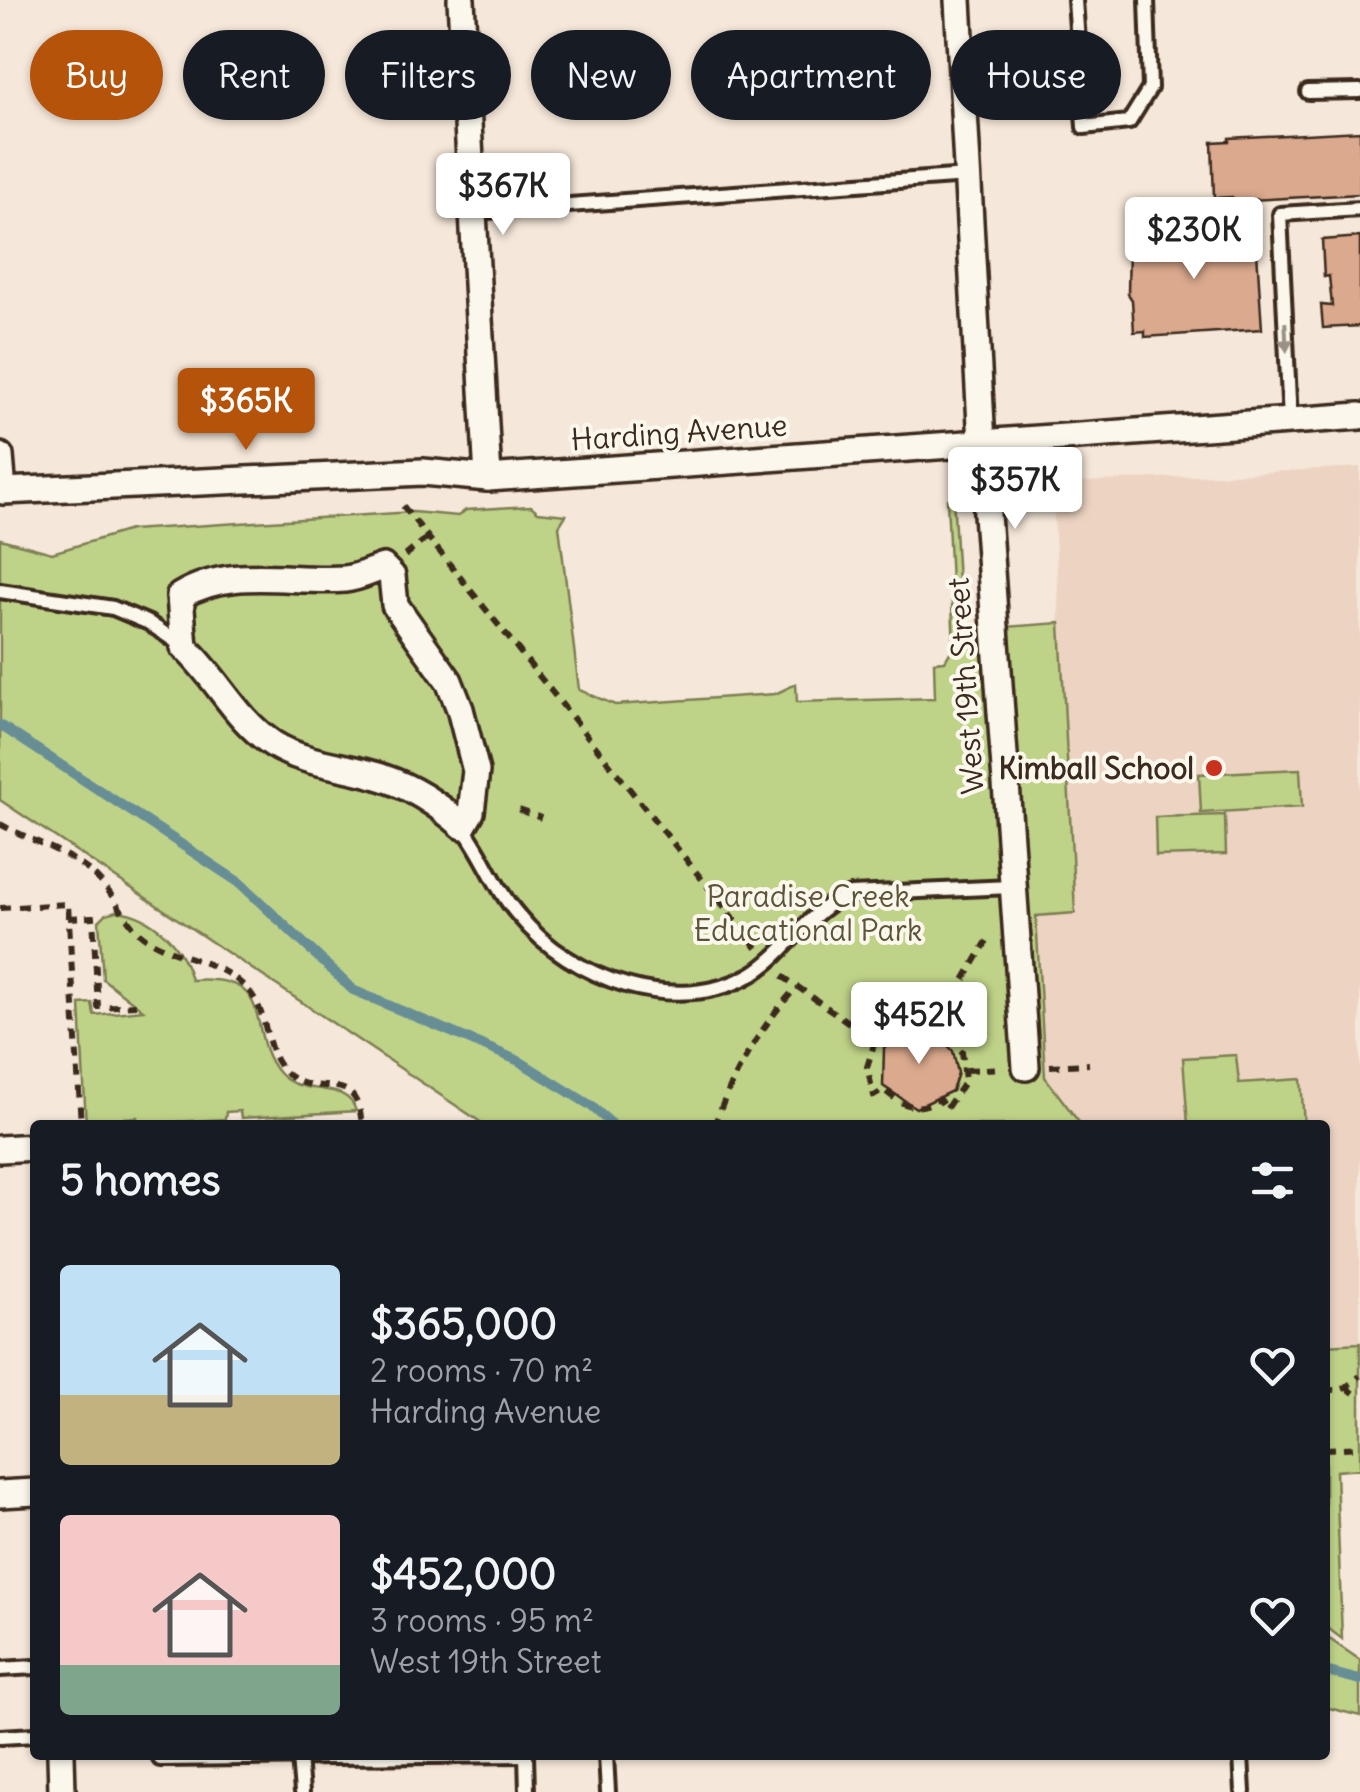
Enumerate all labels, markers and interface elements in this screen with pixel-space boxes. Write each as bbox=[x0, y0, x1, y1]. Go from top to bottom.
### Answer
chip: Buy bbox=[30, 30, 163, 120]
chip: Rent bbox=[183, 30, 325, 120]
chip: Filters bbox=[345, 30, 511, 120]
chip: New bbox=[531, 30, 671, 120]
chip: Apartment bbox=[691, 30, 931, 120]
chip: House bbox=[951, 30, 1121, 120]
pin: $367K bbox=[433, 153, 573, 238]
text: $367K bbox=[458, 165, 548, 206]
pin: $230K bbox=[1124, 197, 1264, 282]
text: $230K bbox=[1147, 209, 1241, 250]
one-way arrow bbox=[1278, 321, 1294, 353]
pin: $365K bbox=[176, 368, 316, 453]
text: $365K bbox=[200, 380, 292, 421]
street label: Harding Avenue bbox=[570, 405, 788, 459]
pin: $357K bbox=[945, 447, 1085, 532]
text: $357K bbox=[970, 459, 1060, 500]
street label: West 19th Street bbox=[938, 576, 992, 796]
place label: Kimball School bbox=[998, 749, 1194, 787]
marker: Kimball School bbox=[1203, 757, 1225, 779]
park label: Paradise Creek Educational Park bbox=[694, 877, 922, 949]
pin: $452K bbox=[849, 982, 989, 1067]
text: $452K bbox=[873, 994, 965, 1035]
icon: filters bbox=[1245, 1153, 1300, 1208]
text: 5 homes bbox=[60, 1154, 221, 1206]
text: $365,000 bbox=[370, 1298, 557, 1350]
icon: home bbox=[140, 1305, 260, 1425]
icon: heart bbox=[1245, 1338, 1300, 1393]
text: 2 rooms · 70 m² bbox=[370, 1350, 593, 1391]
text: Harding Avenue bbox=[370, 1391, 601, 1432]
text: $452,000 bbox=[370, 1548, 556, 1600]
icon: home bbox=[140, 1555, 260, 1675]
icon: heart bbox=[1245, 1588, 1300, 1643]
text: 3 rooms · 95 m² bbox=[370, 1600, 594, 1641]
text: West 19th Street bbox=[370, 1641, 602, 1682]

